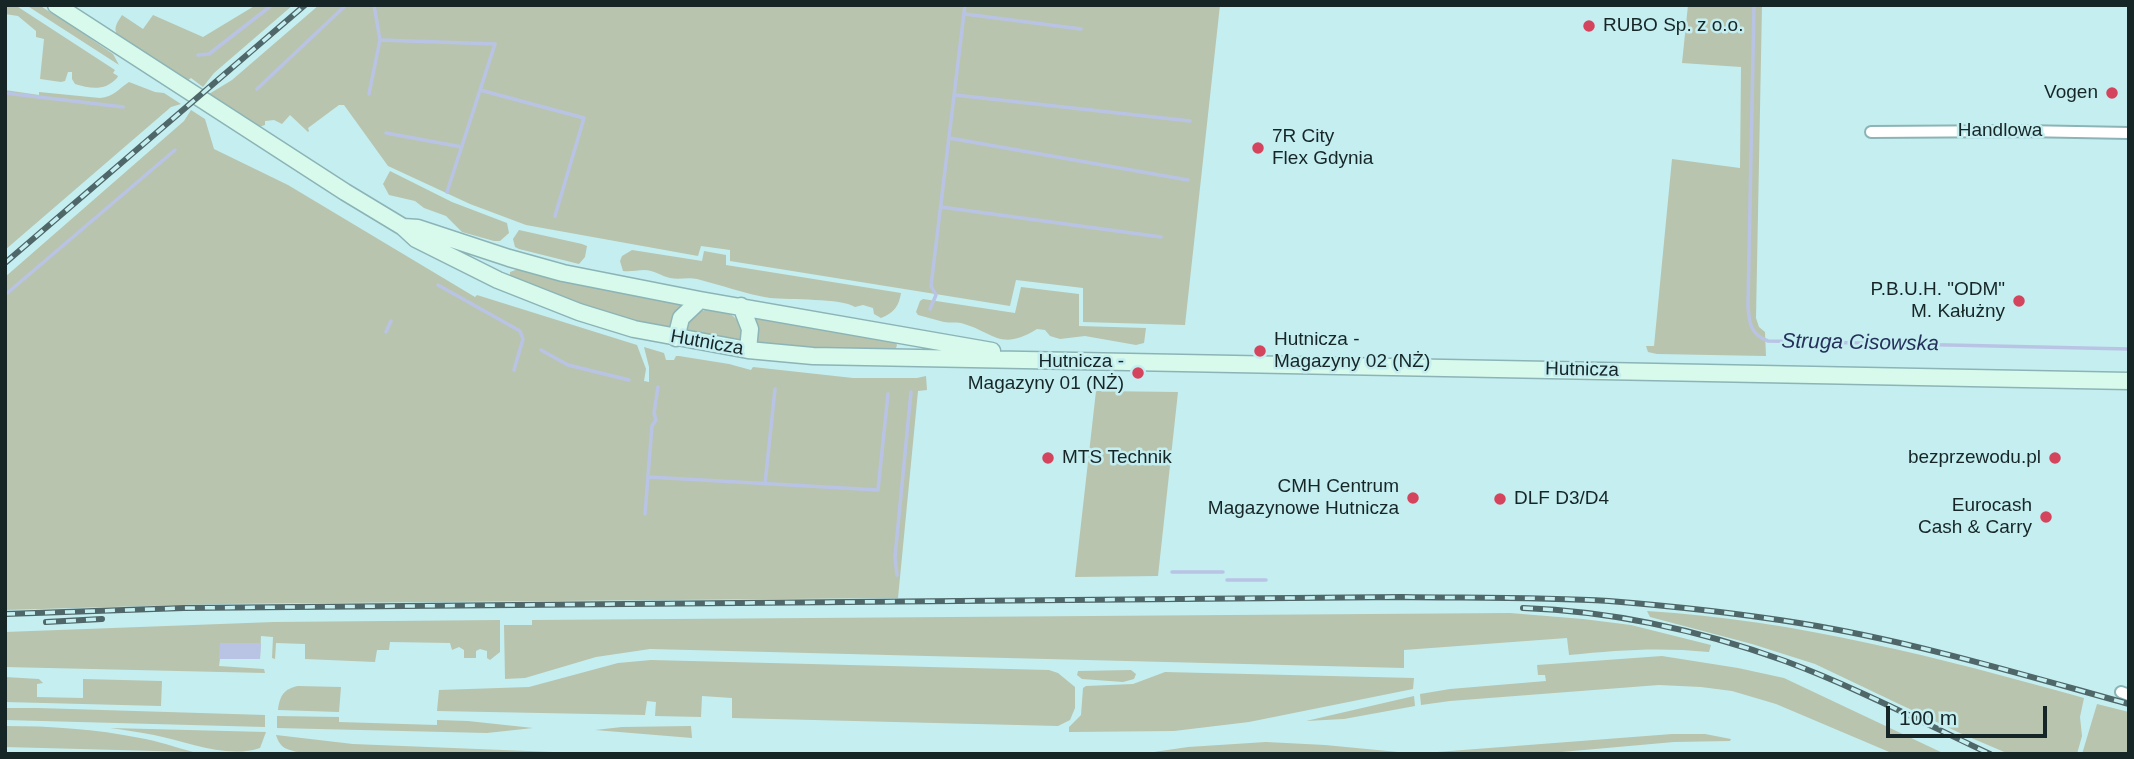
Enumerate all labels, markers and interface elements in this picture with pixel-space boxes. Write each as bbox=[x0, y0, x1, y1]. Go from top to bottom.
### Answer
place label: RUBO Sp. z o.o. bbox=[1603, 15, 1743, 37]
marker: RUBO Sp. z o.o. bbox=[1581, 18, 1597, 34]
place label: Vogen bbox=[2044, 82, 2098, 104]
marker: Vogen bbox=[2104, 85, 2120, 101]
street label: Handlowa bbox=[1958, 120, 2042, 142]
place label: 7R City Flex Gdynia bbox=[1272, 126, 1373, 170]
marker: 7R City Flex Gdynia bbox=[1250, 140, 1266, 156]
place label: P.B.U.H. "ODM" M. Kałużny bbox=[1870, 279, 2005, 323]
marker: P.B.U.H. "ODM" M. Kałużny bbox=[2011, 293, 2027, 309]
street label: Hutnicza bbox=[669, 325, 745, 361]
place label: Hutnicza - Magazyny 02 (NŻ) bbox=[1274, 329, 1430, 373]
water label: Struga Cisowska bbox=[1781, 329, 1939, 357]
marker: Hutnicza - Magazyny 02 (NŻ) bbox=[1252, 343, 1268, 359]
place label: Hutnicza - Magazyny 01 (NŻ) bbox=[968, 351, 1124, 395]
street label: Hutnicza bbox=[1545, 358, 1619, 382]
marker: Hutnicza - Magazyny 01 (NŻ) bbox=[1130, 365, 1146, 381]
place label: MTS Technik bbox=[1062, 447, 1172, 469]
place label: bezprzewodu.pl bbox=[1908, 447, 2041, 469]
marker: MTS Technik bbox=[1040, 450, 1056, 466]
marker: bezprzewodu.pl bbox=[2047, 450, 2063, 466]
place label: CMH Centrum Magazynowe Hutnicza bbox=[1208, 476, 1399, 520]
place label: DLF D3/D4 bbox=[1514, 488, 1609, 510]
marker: CMH Centrum Magazynowe Hutnicza bbox=[1405, 490, 1421, 506]
marker: DLF D3/D4 bbox=[1492, 491, 1508, 507]
place label: Eurocash Cash & Carry bbox=[1918, 495, 2032, 539]
marker: Eurocash Cash & Carry bbox=[2038, 509, 2054, 525]
scale bar bbox=[1889, 692, 2050, 736]
text: 100 m bbox=[1899, 706, 1957, 729]

